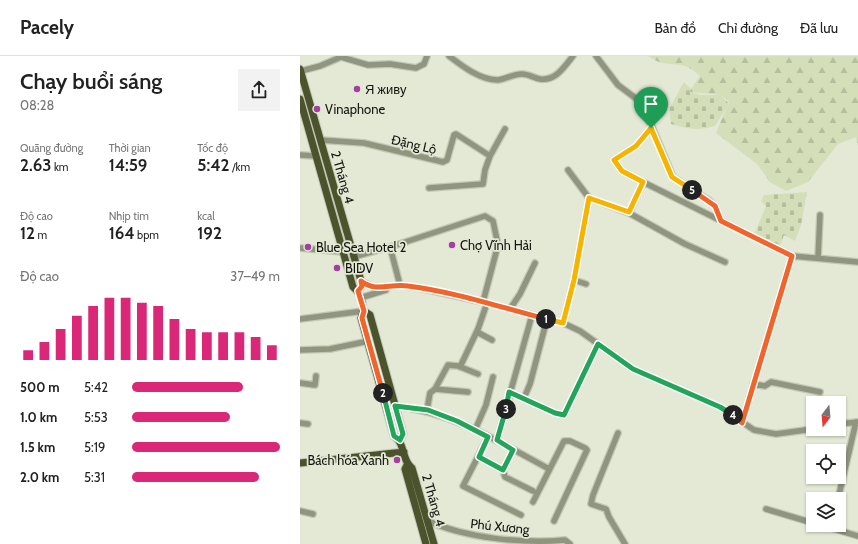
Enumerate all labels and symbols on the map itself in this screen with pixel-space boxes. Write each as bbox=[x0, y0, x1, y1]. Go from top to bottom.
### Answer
place label: Я живу bbox=[365, 81, 407, 97]
marker: Я живу bbox=[352, 84, 362, 94]
pin bbox=[634, 87, 668, 128]
place label: Vinaphone bbox=[325, 101, 385, 117]
marker: Vinaphone bbox=[312, 104, 322, 114]
street label: Đặng Lộ bbox=[390, 131, 438, 157]
street label: 2 Tháng 4 bbox=[328, 149, 358, 206]
pin: 5 bbox=[682, 180, 702, 200]
place label: Chợ Vĩnh Hải bbox=[460, 237, 532, 253]
place label: Blue Sea Hotel 2 bbox=[316, 239, 407, 255]
marker: Chợ Vĩnh Hải bbox=[447, 240, 457, 250]
marker: Blue Sea Hotel 2 bbox=[303, 242, 313, 252]
place label: BIDV bbox=[345, 260, 373, 276]
marker: BIDV bbox=[332, 263, 342, 273]
pin: 1 bbox=[536, 309, 556, 329]
pin: 2 bbox=[373, 383, 393, 403]
north arrow bbox=[806, 396, 846, 436]
pin: 3 bbox=[496, 399, 516, 419]
pin: 4 bbox=[723, 405, 743, 425]
place label: Bách hóa Xanh bbox=[308, 452, 389, 468]
marker: Bách hóa Xanh bbox=[392, 455, 402, 465]
street label: 2 Tháng 4 bbox=[419, 472, 449, 529]
street label: Phú Xương bbox=[470, 515, 531, 537]

